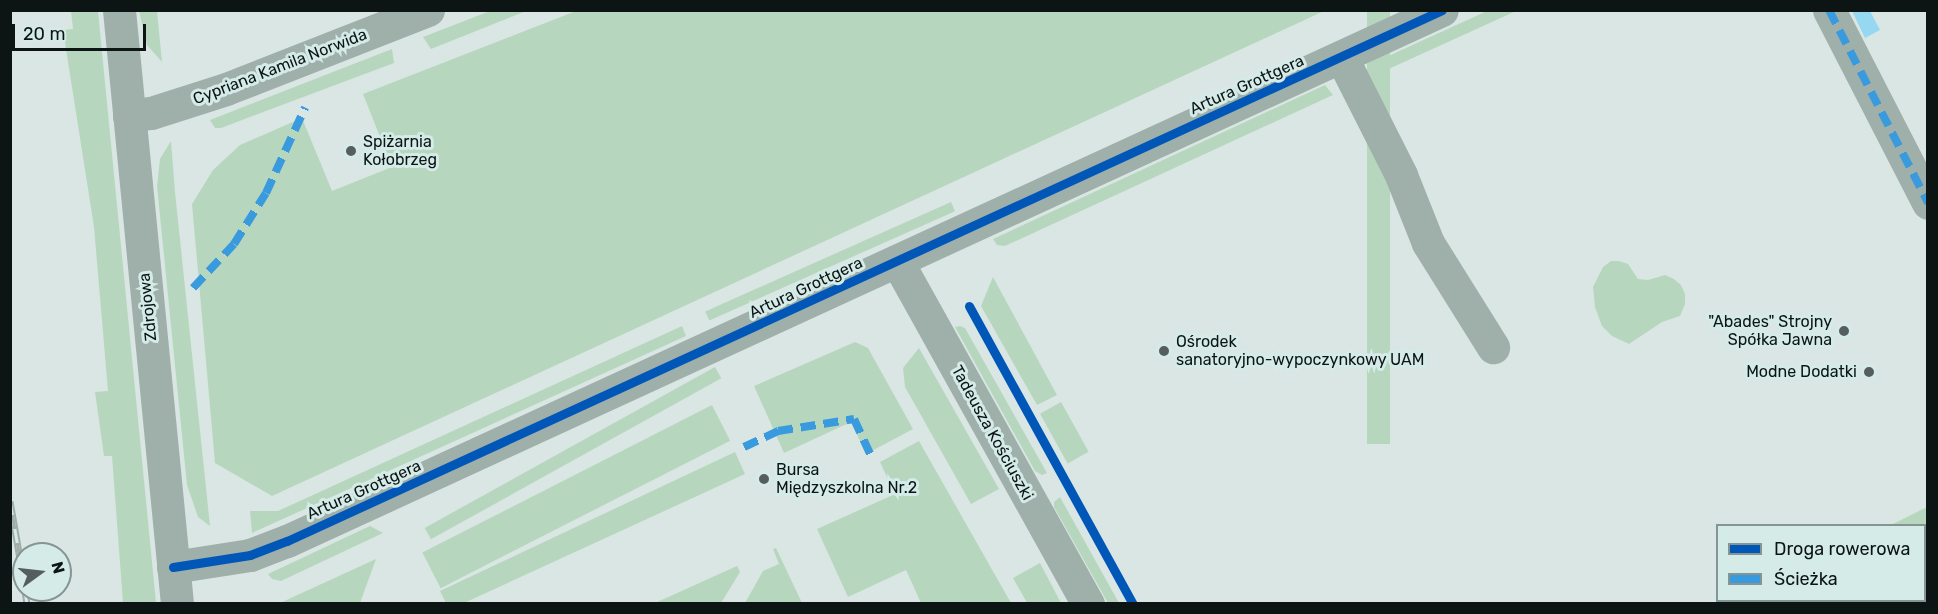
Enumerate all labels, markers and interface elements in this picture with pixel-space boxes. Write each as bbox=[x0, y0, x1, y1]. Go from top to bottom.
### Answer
scale bar bbox=[15, 12, 148, 50]
text: 20 m bbox=[23, 23, 65, 45]
street label: Cypriana Kamila Norwida bbox=[190, 25, 370, 109]
street label: Artura Grottgera bbox=[1187, 51, 1307, 119]
place label: Spiżarnia Kołobrzeg bbox=[363, 132, 437, 170]
marker: Spiżarnia Kołobrzeg bbox=[344, 144, 358, 158]
street label: Artura Grottgera bbox=[746, 253, 866, 323]
street label: Zdrojowa bbox=[135, 272, 161, 342]
place label: "Abades" Strojny Spółka Jawna bbox=[1708, 312, 1832, 350]
marker: "Abades" Strojny Spółka Jawna bbox=[1837, 324, 1851, 338]
place label: Ośrodek sanatoryjno-wypoczynkowy UAM bbox=[1176, 332, 1425, 370]
marker: Ośrodek sanatoryjno-wypoczynkowy UAM bbox=[1157, 344, 1171, 358]
street label: Tadeusza Kościuszki bbox=[947, 362, 1037, 504]
place label: Modne Dodatki bbox=[1746, 362, 1857, 382]
marker: Modne Dodatki bbox=[1862, 365, 1876, 379]
street label: Artura Grottgera bbox=[304, 456, 424, 524]
place label: Bursa Międzyszkolna Nr.2 bbox=[776, 460, 917, 498]
marker: Bursa Międzyszkolna Nr.2 bbox=[757, 472, 771, 486]
legend bbox=[1716, 524, 1926, 602]
text: Droga rowerowa bbox=[1774, 538, 1910, 560]
north arrow bbox=[12, 542, 72, 602]
text: N bbox=[47, 560, 69, 576]
text: Ścieżka bbox=[1774, 568, 1838, 590]

